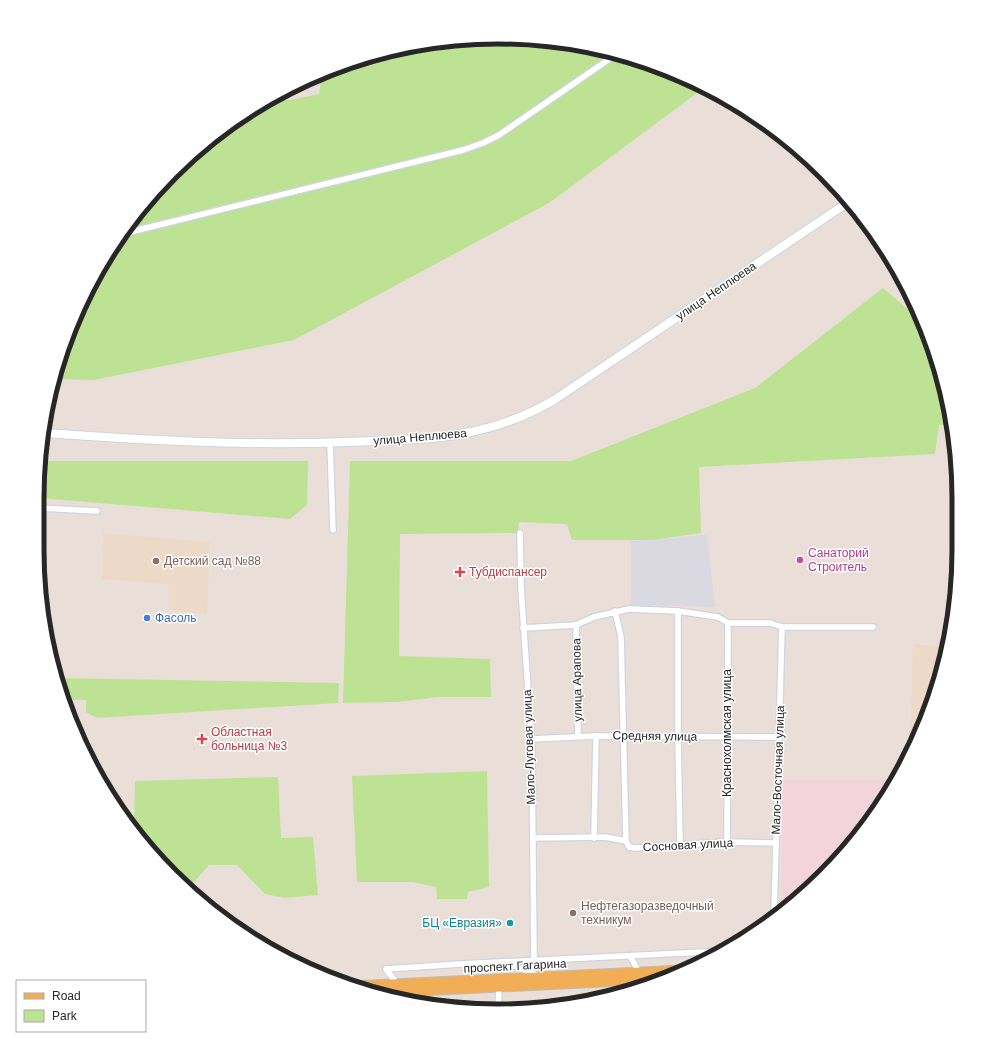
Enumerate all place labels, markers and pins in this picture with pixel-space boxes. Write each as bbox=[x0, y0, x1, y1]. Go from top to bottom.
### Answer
place label: Санаторий Строитель bbox=[808, 546, 869, 574]
place label: Детский сад №88 bbox=[164, 554, 261, 568]
marker: Санаторий Строитель bbox=[795, 555, 805, 565]
marker: Детский сад №88 bbox=[151, 556, 161, 566]
place label: Тубдиспансер bbox=[469, 565, 547, 579]
marker: Тубдиспансер bbox=[454, 566, 466, 578]
place label: Фасоль bbox=[155, 611, 197, 625]
marker: Фасоль bbox=[142, 613, 152, 623]
place label: Областная больница №3 bbox=[211, 725, 288, 753]
marker: Областная больница №3 bbox=[196, 733, 208, 745]
place label: Нефтегазоразведочный техникум bbox=[581, 899, 714, 927]
marker: Нефтегазоразведочный техникум bbox=[568, 908, 578, 918]
place label: БЦ «Евразия» bbox=[422, 916, 502, 930]
marker: БЦ «Евразия» bbox=[505, 918, 515, 928]

